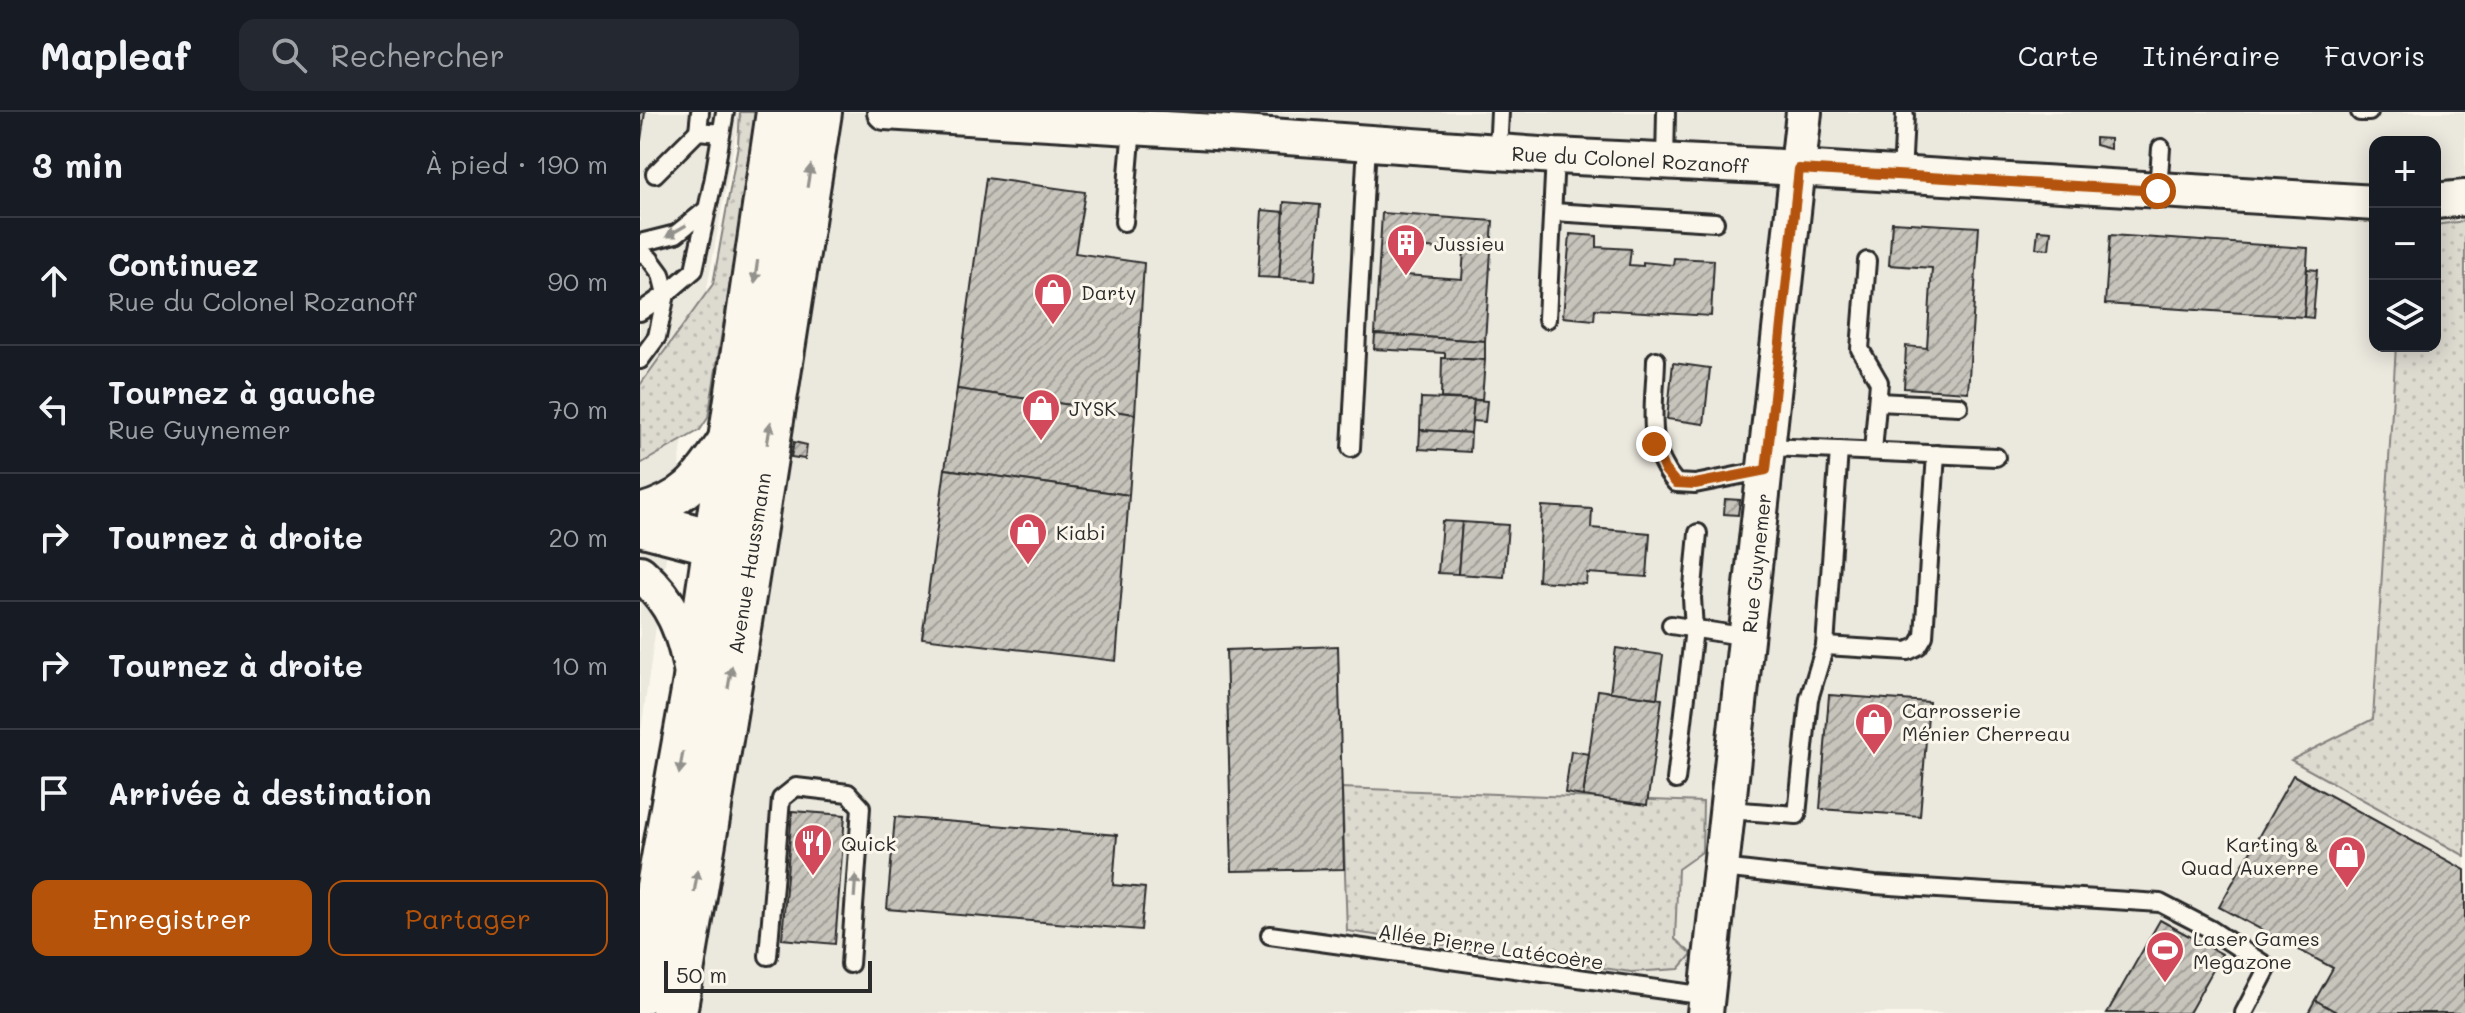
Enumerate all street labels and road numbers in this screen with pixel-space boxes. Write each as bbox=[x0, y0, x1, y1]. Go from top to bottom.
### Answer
street label: Rue du Colonel Rozanoff bbox=[1511, 140, 1750, 178]
street label: Avenue Haussmann bbox=[722, 470, 776, 656]
street label: Rue Guynemer bbox=[1736, 492, 1776, 634]
street label: Allée Pierre Latécoère bbox=[1377, 917, 1605, 975]

